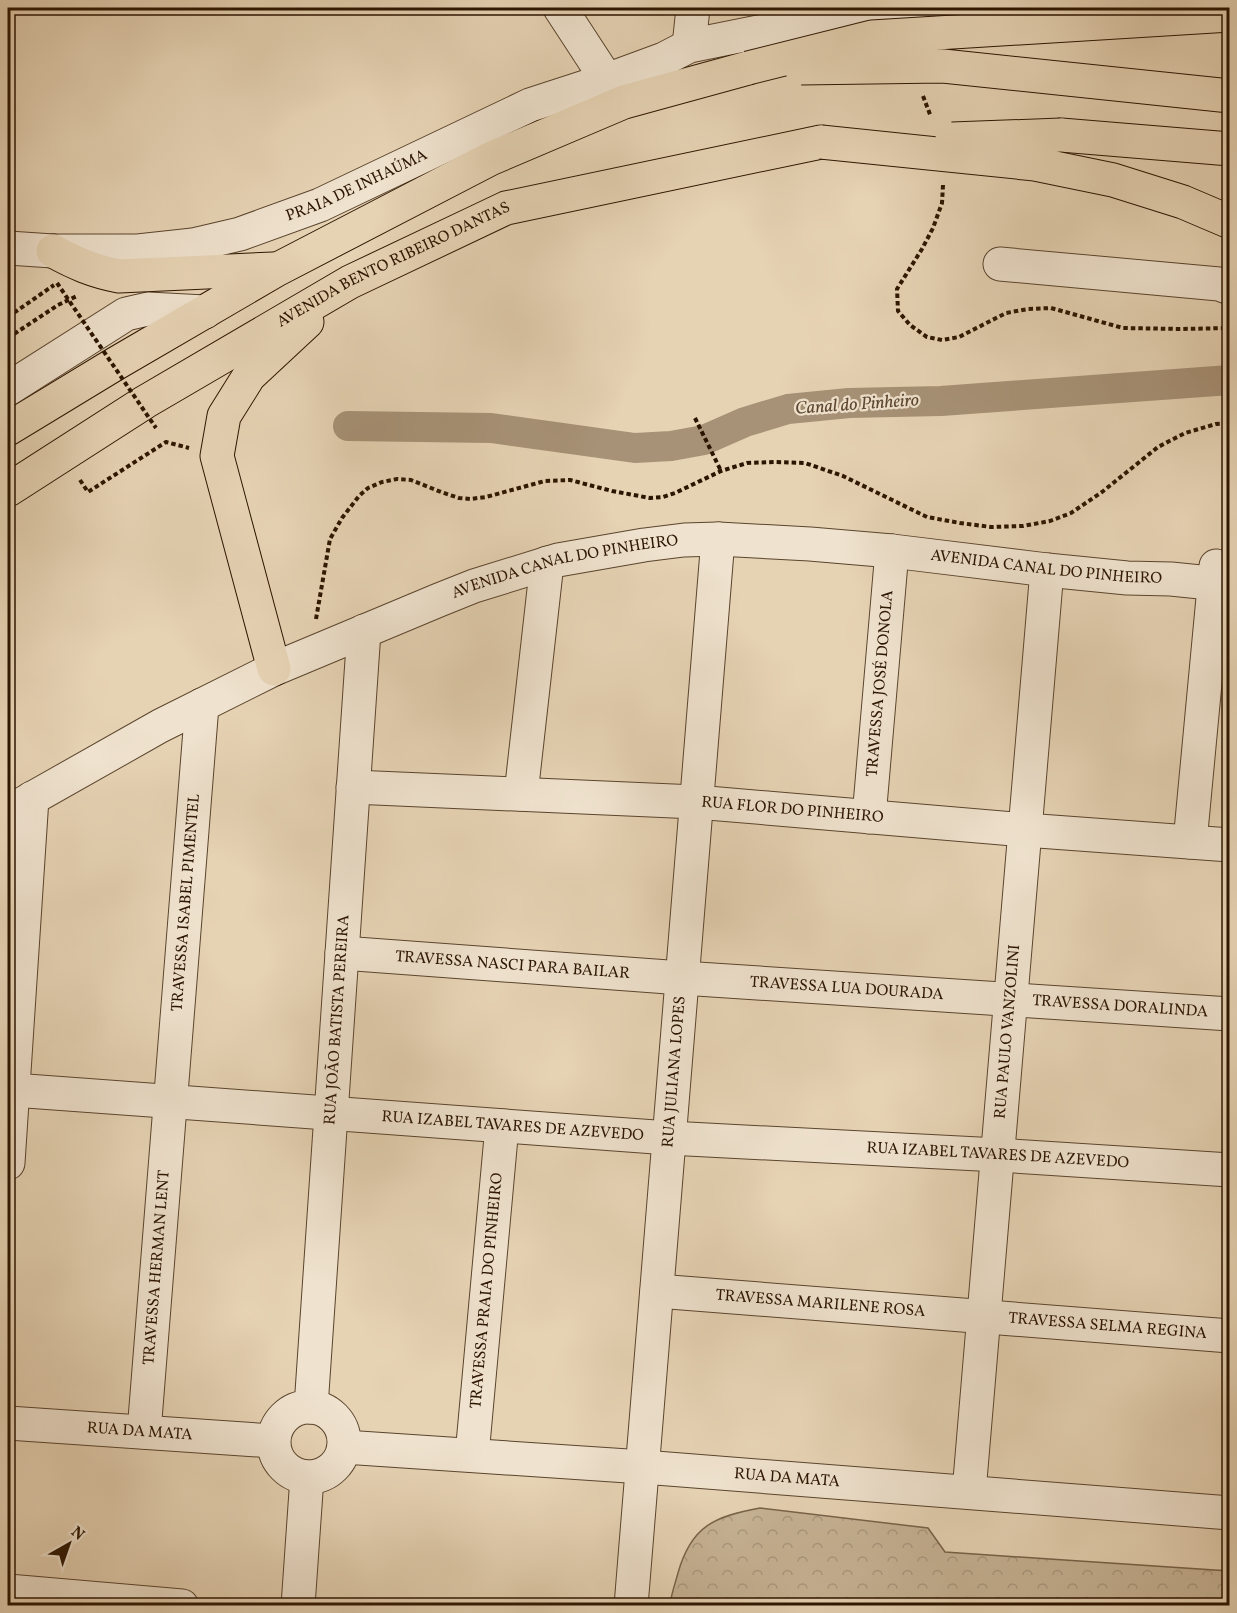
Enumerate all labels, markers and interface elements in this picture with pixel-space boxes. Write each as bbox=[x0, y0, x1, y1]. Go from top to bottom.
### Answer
street label: PRAIA DE INHAÚMA bbox=[283, 144, 431, 227]
street label: AVENIDA BENTO RIBEIRO DANTAS bbox=[273, 197, 514, 333]
water label: Canal do Pinheiro bbox=[794, 388, 920, 422]
street label: AVENIDA CANAL DO PINHEIRO bbox=[449, 530, 680, 605]
street label: AVENIDA CANAL DO PINHEIRO bbox=[929, 545, 1163, 590]
street label: TRAVESSA JOSÉ DONOLA bbox=[862, 589, 900, 778]
street label: RUA FLOR DO PINHEIRO bbox=[700, 791, 885, 829]
street label: TRAVESSA ISABEL PIMENTEL bbox=[167, 793, 206, 1012]
street label: RUA JOÃO BATISTA PEREIRA bbox=[319, 914, 356, 1126]
street label: RUA PAULO VANZOLINI bbox=[990, 944, 1026, 1120]
street label: TRAVESSA NASCI PARA BAILAR bbox=[394, 946, 631, 985]
street label: TRAVESSA LUA DOURADA bbox=[749, 971, 944, 1006]
street label: TRAVESSA DORALINDA bbox=[1031, 990, 1209, 1024]
street label: RUA JULIANA LOPES bbox=[657, 995, 692, 1148]
street label: RUA IZABEL TAVARES DE AZEVEDO bbox=[381, 1106, 645, 1147]
street label: RUA IZABEL TAVARES DE AZEVEDO bbox=[866, 1137, 1130, 1174]
street label: TRAVESSA HERMAN LENT bbox=[138, 1169, 176, 1366]
street label: TRAVESSA PRAIA DO PINHEIRO bbox=[465, 1172, 509, 1410]
street label: TRAVESSA MARILENE ROSA bbox=[715, 1285, 926, 1323]
street label: TRAVESSA SELMA REGINA bbox=[1007, 1308, 1208, 1345]
street label: RUA DA MATA bbox=[86, 1417, 193, 1447]
street label: RUA DA MATA bbox=[733, 1463, 841, 1493]
north arrow bbox=[39, 1514, 99, 1574]
text: N bbox=[66, 1522, 89, 1546]

